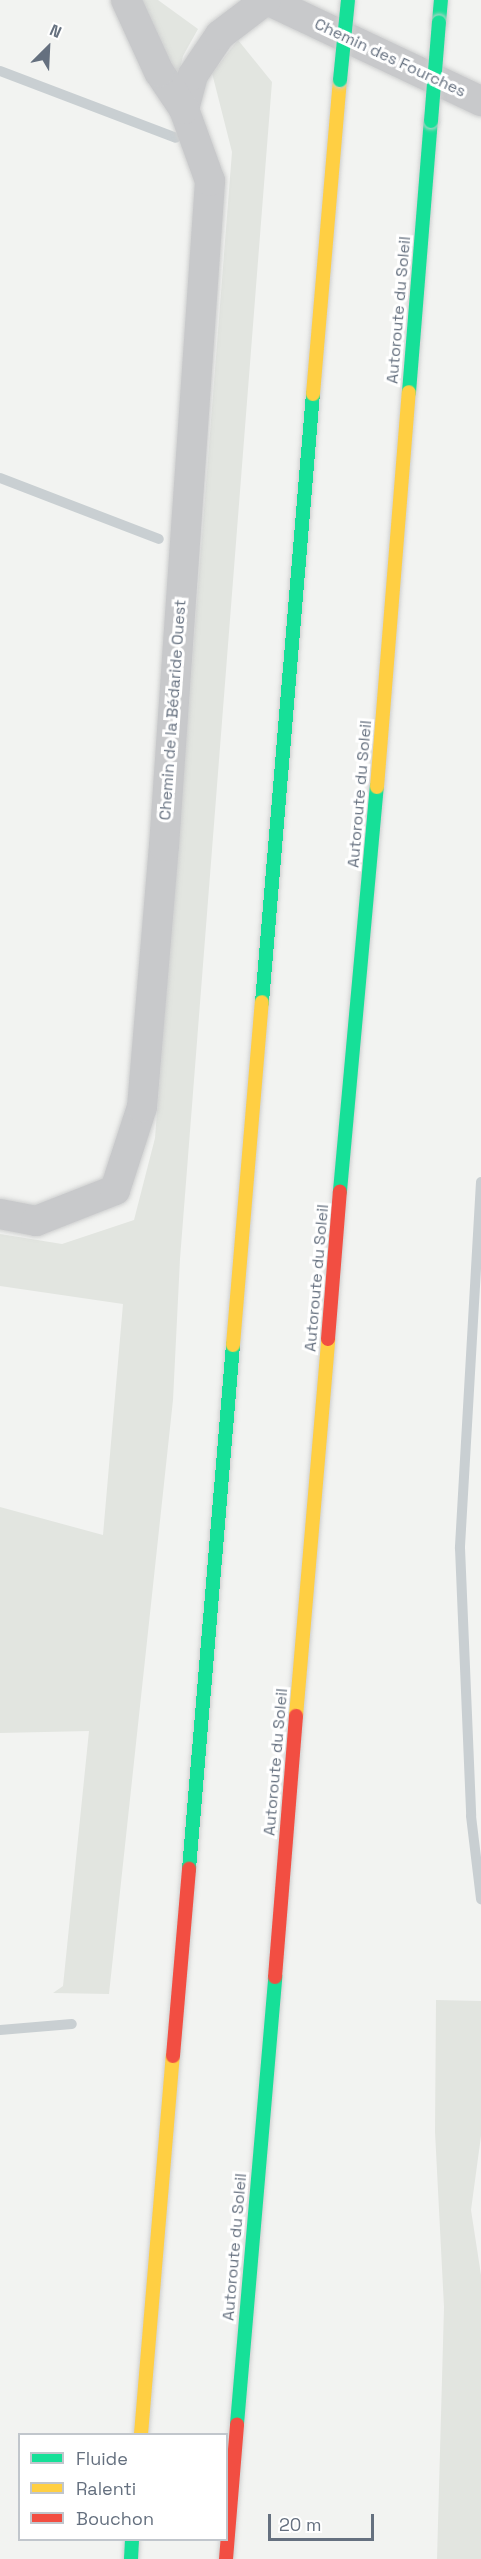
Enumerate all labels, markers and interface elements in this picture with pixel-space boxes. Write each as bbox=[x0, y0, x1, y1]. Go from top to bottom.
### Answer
street label: Chemin des Fourches bbox=[311, 14, 469, 102]
north arrow bbox=[18, 18, 78, 78]
text: N bbox=[46, 19, 65, 43]
street label: Autoroute du Soleil bbox=[383, 235, 415, 385]
street label: Chemin de la Bédaride Ouest bbox=[156, 599, 190, 821]
street label: Autoroute du Soleil bbox=[344, 719, 376, 869]
street label: Autoroute du Soleil bbox=[301, 1203, 333, 1353]
street label: Autoroute du Soleil bbox=[260, 1687, 292, 1837]
street label: Autoroute du Soleil bbox=[219, 2172, 251, 2322]
legend bbox=[18, 2433, 228, 2541]
text: Fluide bbox=[76, 2447, 128, 2470]
text: Ralenti bbox=[76, 2477, 136, 2500]
scale bar bbox=[271, 2502, 378, 2540]
text: Bouchon bbox=[76, 2507, 154, 2530]
text: 20 m bbox=[279, 2513, 322, 2536]

